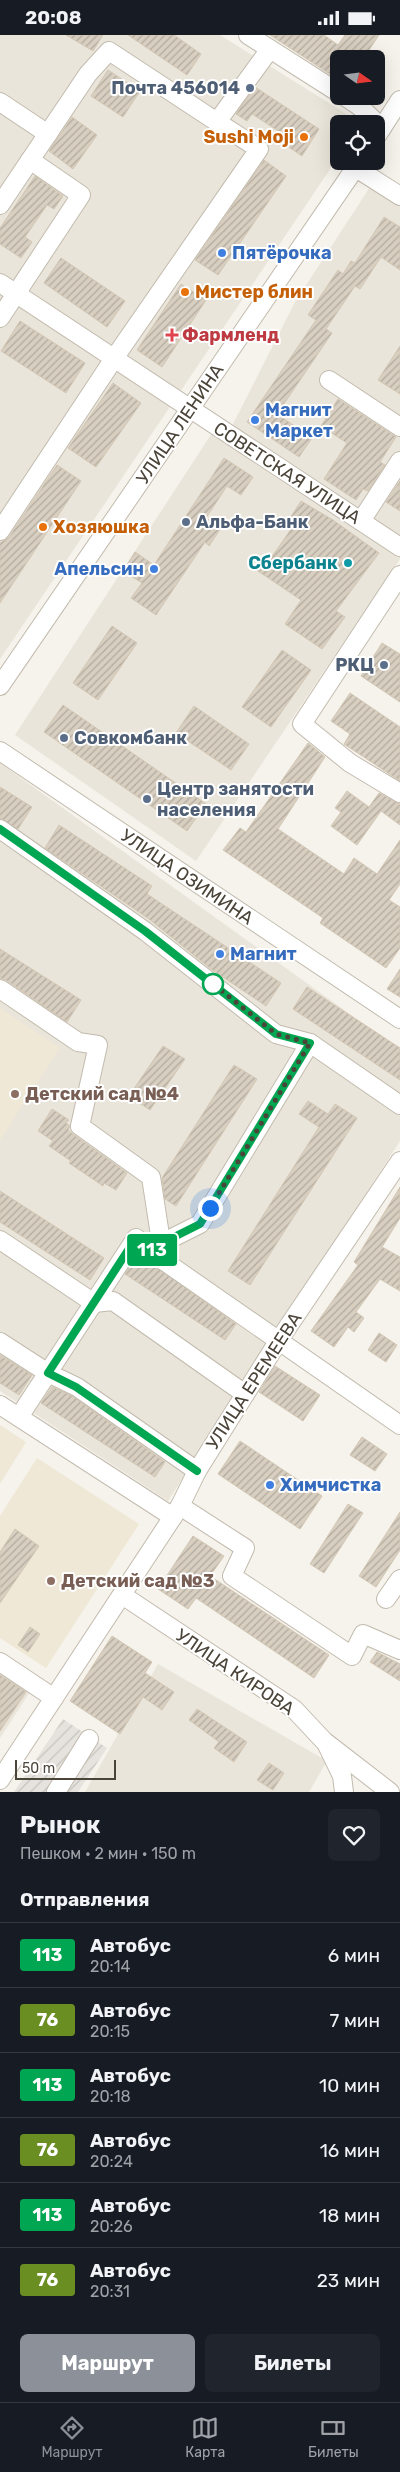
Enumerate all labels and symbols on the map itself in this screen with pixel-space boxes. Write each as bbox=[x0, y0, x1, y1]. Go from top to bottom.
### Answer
north arrow bbox=[330, 50, 385, 105]
place label: Почта 456014 bbox=[111, 77, 240, 99]
marker: Почта 456014 bbox=[244, 82, 256, 94]
place label: Sushi Moji bbox=[203, 126, 294, 148]
marker: Sushi Moji bbox=[298, 131, 310, 143]
place label: Пятёрочка bbox=[232, 242, 332, 264]
marker: Пятёрочка bbox=[216, 247, 228, 259]
place label: Мистер блин bbox=[195, 281, 313, 303]
marker: Мистер блин bbox=[179, 286, 191, 298]
place label: Фармленд bbox=[182, 324, 279, 346]
marker: Фармленд bbox=[166, 329, 178, 341]
street label: УЛИЦА ЛЕНИНА bbox=[132, 360, 228, 488]
place label: Магнит Маркет bbox=[265, 399, 333, 442]
marker: Магнит Маркет bbox=[249, 414, 261, 426]
street label: СОВЕТСКАЯ УЛИЦА bbox=[209, 417, 365, 529]
place label: Альфа-Банк bbox=[196, 511, 309, 533]
place label: Хозяюшка bbox=[53, 516, 150, 538]
marker: Альфа-Банк bbox=[180, 516, 192, 528]
marker: Хозяюшка bbox=[37, 521, 49, 533]
place label: Сбербанк bbox=[248, 552, 338, 574]
marker: Сбербанк bbox=[342, 557, 354, 569]
place label: Апельсин bbox=[54, 558, 144, 580]
marker: Апельсин bbox=[148, 563, 160, 575]
place label: РКЦ bbox=[335, 654, 374, 676]
marker: РКЦ bbox=[378, 659, 390, 671]
place label: Совкомбанк bbox=[74, 727, 187, 749]
marker: Совкомбанк bbox=[58, 732, 70, 744]
place label: Центр занятости населения bbox=[157, 778, 314, 821]
marker: Центр занятости населения bbox=[141, 793, 153, 805]
street label: УЛИЦА ОЗИМИНА bbox=[117, 825, 257, 929]
place label: Магнит bbox=[230, 943, 297, 965]
marker: Магнит bbox=[214, 948, 226, 960]
unlabelled marker bbox=[202, 973, 224, 995]
place label: Детский сад №4 bbox=[25, 1083, 179, 1105]
marker: Детский сад №4 bbox=[9, 1088, 21, 1100]
your location bbox=[198, 1196, 223, 1221]
line badge: 113 bbox=[123, 1234, 181, 1266]
street label: УЛИЦА ЕРЕМЕЕВА bbox=[201, 1308, 307, 1454]
place label: Химчистка bbox=[280, 1474, 381, 1496]
marker: Химчистка bbox=[264, 1479, 276, 1491]
place label: Детский сад №3 bbox=[61, 1570, 215, 1592]
marker: Детский сад №3 bbox=[45, 1575, 57, 1587]
street label: УЛИЦА КИРОВА bbox=[171, 1624, 299, 1720]
scale bar bbox=[15, 1757, 116, 1780]

